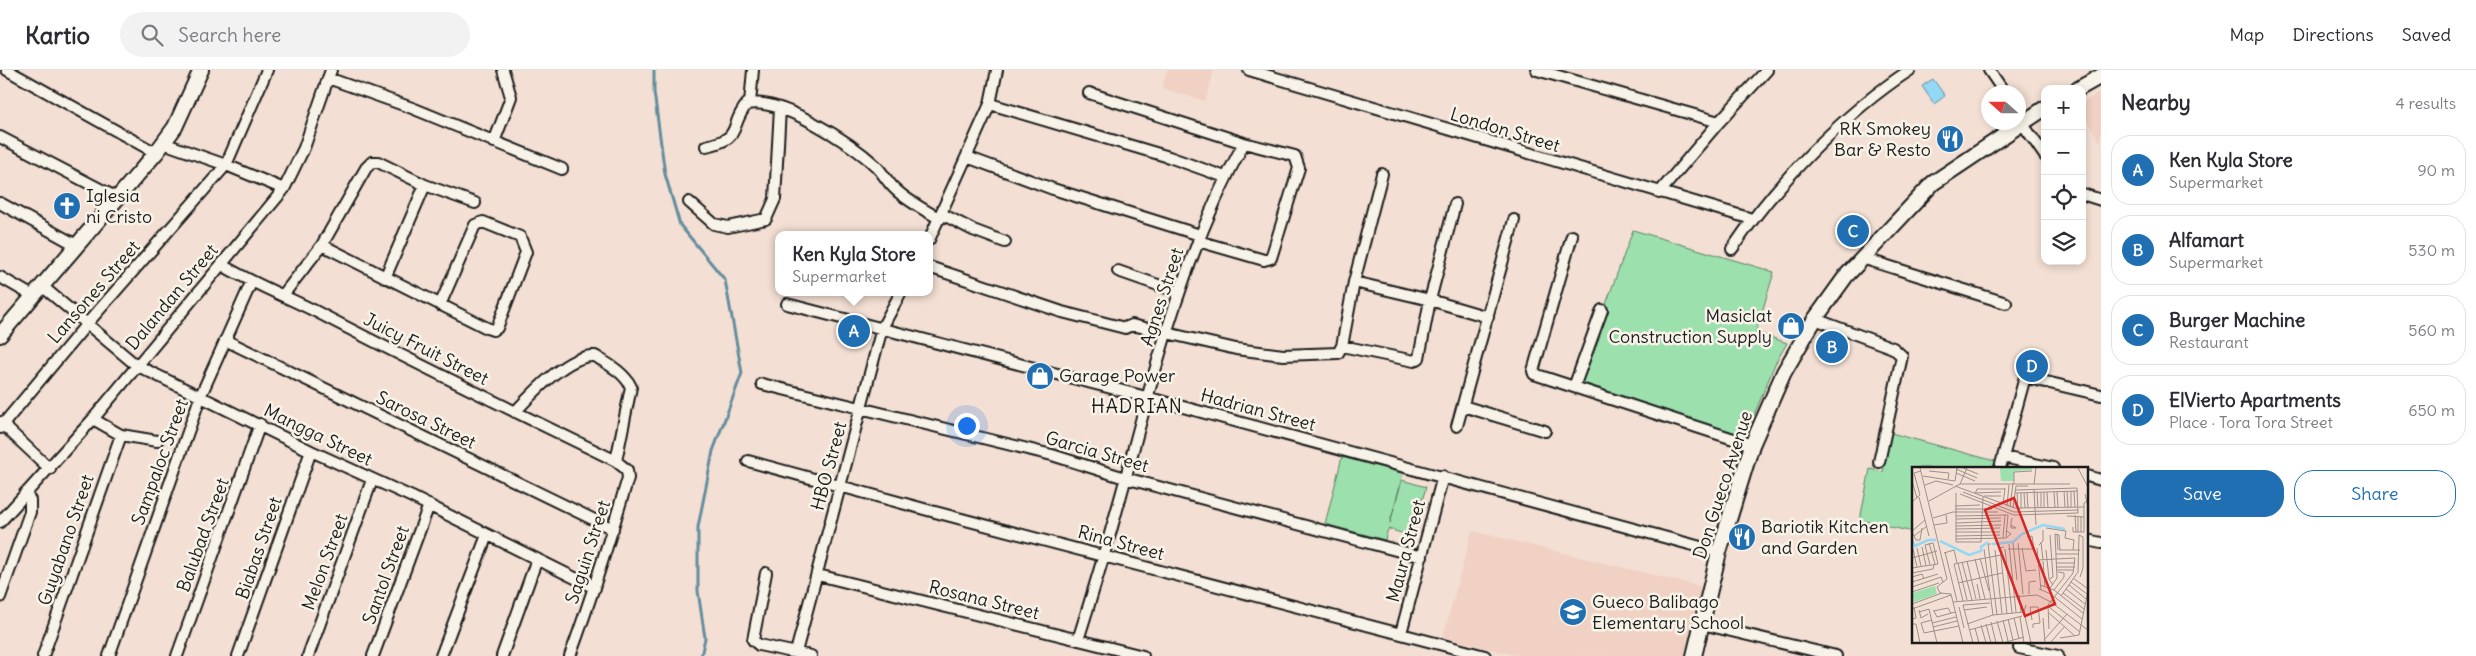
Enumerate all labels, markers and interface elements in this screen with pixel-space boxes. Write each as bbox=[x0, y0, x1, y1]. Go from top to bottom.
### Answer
search box bbox=[120, 12, 470, 57]
text: Kartio bbox=[25, 20, 90, 50]
icon: search bbox=[138, 21, 166, 49]
text: Search here bbox=[178, 23, 281, 47]
text: Map bbox=[2229, 23, 2264, 46]
text: Directions bbox=[2292, 23, 2374, 46]
text: Saved bbox=[2402, 23, 2451, 46]
north arrow bbox=[1981, 85, 2026, 130]
map controls bbox=[2041, 85, 2086, 265]
button: + bbox=[2041, 85, 2086, 130]
text: Nearby bbox=[2121, 89, 2191, 116]
text: 4 results bbox=[2395, 93, 2456, 113]
street label: London Street bbox=[1447, 102, 1563, 157]
place label: RK Smokey Bar & Resto bbox=[1834, 117, 1931, 161]
restaurant icon: RK Smokey Bar & Resto bbox=[1935, 124, 1965, 154]
button: − bbox=[2041, 130, 2086, 175]
text: Ken Kyla Store bbox=[2169, 148, 2293, 172]
text: A bbox=[2133, 160, 2143, 180]
text: 90 m bbox=[2417, 160, 2455, 180]
text: Supermarket bbox=[2169, 172, 2263, 192]
button: locate bbox=[2041, 175, 2086, 220]
place label: Iglesia ni Cristo bbox=[86, 184, 152, 228]
church icon: Iglesia ni Cristo bbox=[52, 191, 82, 221]
pin: C bbox=[1837, 212, 1869, 250]
button: layers bbox=[2041, 220, 2086, 265]
text: Alfamart bbox=[2169, 228, 2244, 252]
popup bbox=[775, 231, 933, 296]
street label: Lansones Street bbox=[43, 235, 145, 348]
street label: Dalandan Street bbox=[121, 239, 223, 354]
text: B bbox=[2133, 240, 2143, 260]
text: 530 m bbox=[2408, 240, 2455, 260]
text: Ken Kyla Store bbox=[792, 242, 916, 266]
street label: Agnes Street bbox=[1135, 245, 1188, 349]
text: Supermarket bbox=[2169, 252, 2263, 272]
text: Supermarket bbox=[792, 266, 886, 286]
place label: Masiclat Construction Supply bbox=[1608, 304, 1772, 348]
street label: Juicy Fruit Street bbox=[360, 307, 493, 390]
text: Burger Machine bbox=[2169, 308, 2305, 332]
shop icon: Masiclat Construction Supply bbox=[1776, 311, 1806, 341]
pin: A bbox=[838, 312, 870, 350]
text: C bbox=[2133, 320, 2143, 340]
text: 560 m bbox=[2408, 320, 2455, 340]
pin: B bbox=[1816, 328, 1848, 366]
text: Restaurant bbox=[2169, 332, 2249, 352]
pin: D bbox=[2016, 347, 2048, 385]
shop icon: Garage Power bbox=[1025, 361, 1055, 391]
place label: Garage Power bbox=[1059, 364, 1176, 387]
street label: Hadrian Street bbox=[1198, 383, 1318, 436]
street label: Sarosa Street bbox=[372, 385, 480, 454]
text: ElVierto Apartments bbox=[2169, 388, 2341, 412]
district label: HADRIAN bbox=[1091, 394, 1183, 418]
street label: Sampaloc Street bbox=[126, 396, 193, 528]
street label: Mangga Street bbox=[260, 398, 376, 471]
text: D bbox=[2132, 400, 2144, 420]
text: 650 m bbox=[2408, 400, 2455, 420]
street label: Don Gueco Avenue bbox=[1688, 408, 1757, 562]
text: Place · Tora Tora Street bbox=[2169, 412, 2333, 432]
your location bbox=[954, 413, 980, 439]
street label: HBO Street bbox=[806, 419, 851, 513]
street label: Garcia Street bbox=[1043, 426, 1151, 477]
inset map bbox=[1912, 467, 2088, 644]
button: Save bbox=[2121, 470, 2284, 517]
button: Share bbox=[2294, 470, 2456, 517]
street label: Guyabano Street bbox=[32, 471, 99, 608]
street label: Balubad Street bbox=[171, 475, 234, 595]
street label: Biabas Street bbox=[230, 494, 287, 602]
street label: Saguin Street bbox=[560, 497, 615, 607]
street label: Maura Street bbox=[1381, 497, 1430, 605]
street label: Melon Street bbox=[296, 510, 353, 613]
place label: Bariotik Kitchen and Garden bbox=[1761, 515, 1889, 559]
street label: Rina Street bbox=[1075, 520, 1167, 565]
street label: Santol Street bbox=[357, 522, 414, 627]
restaurant icon: Bariotik Kitchen and Garden bbox=[1727, 522, 1757, 552]
street label: Rosana Street bbox=[927, 575, 1042, 624]
place label: Gueco Balibago Elementary School bbox=[1592, 590, 1744, 634]
school or university icon: Gueco Balibago Elementary School bbox=[1558, 597, 1588, 627]

